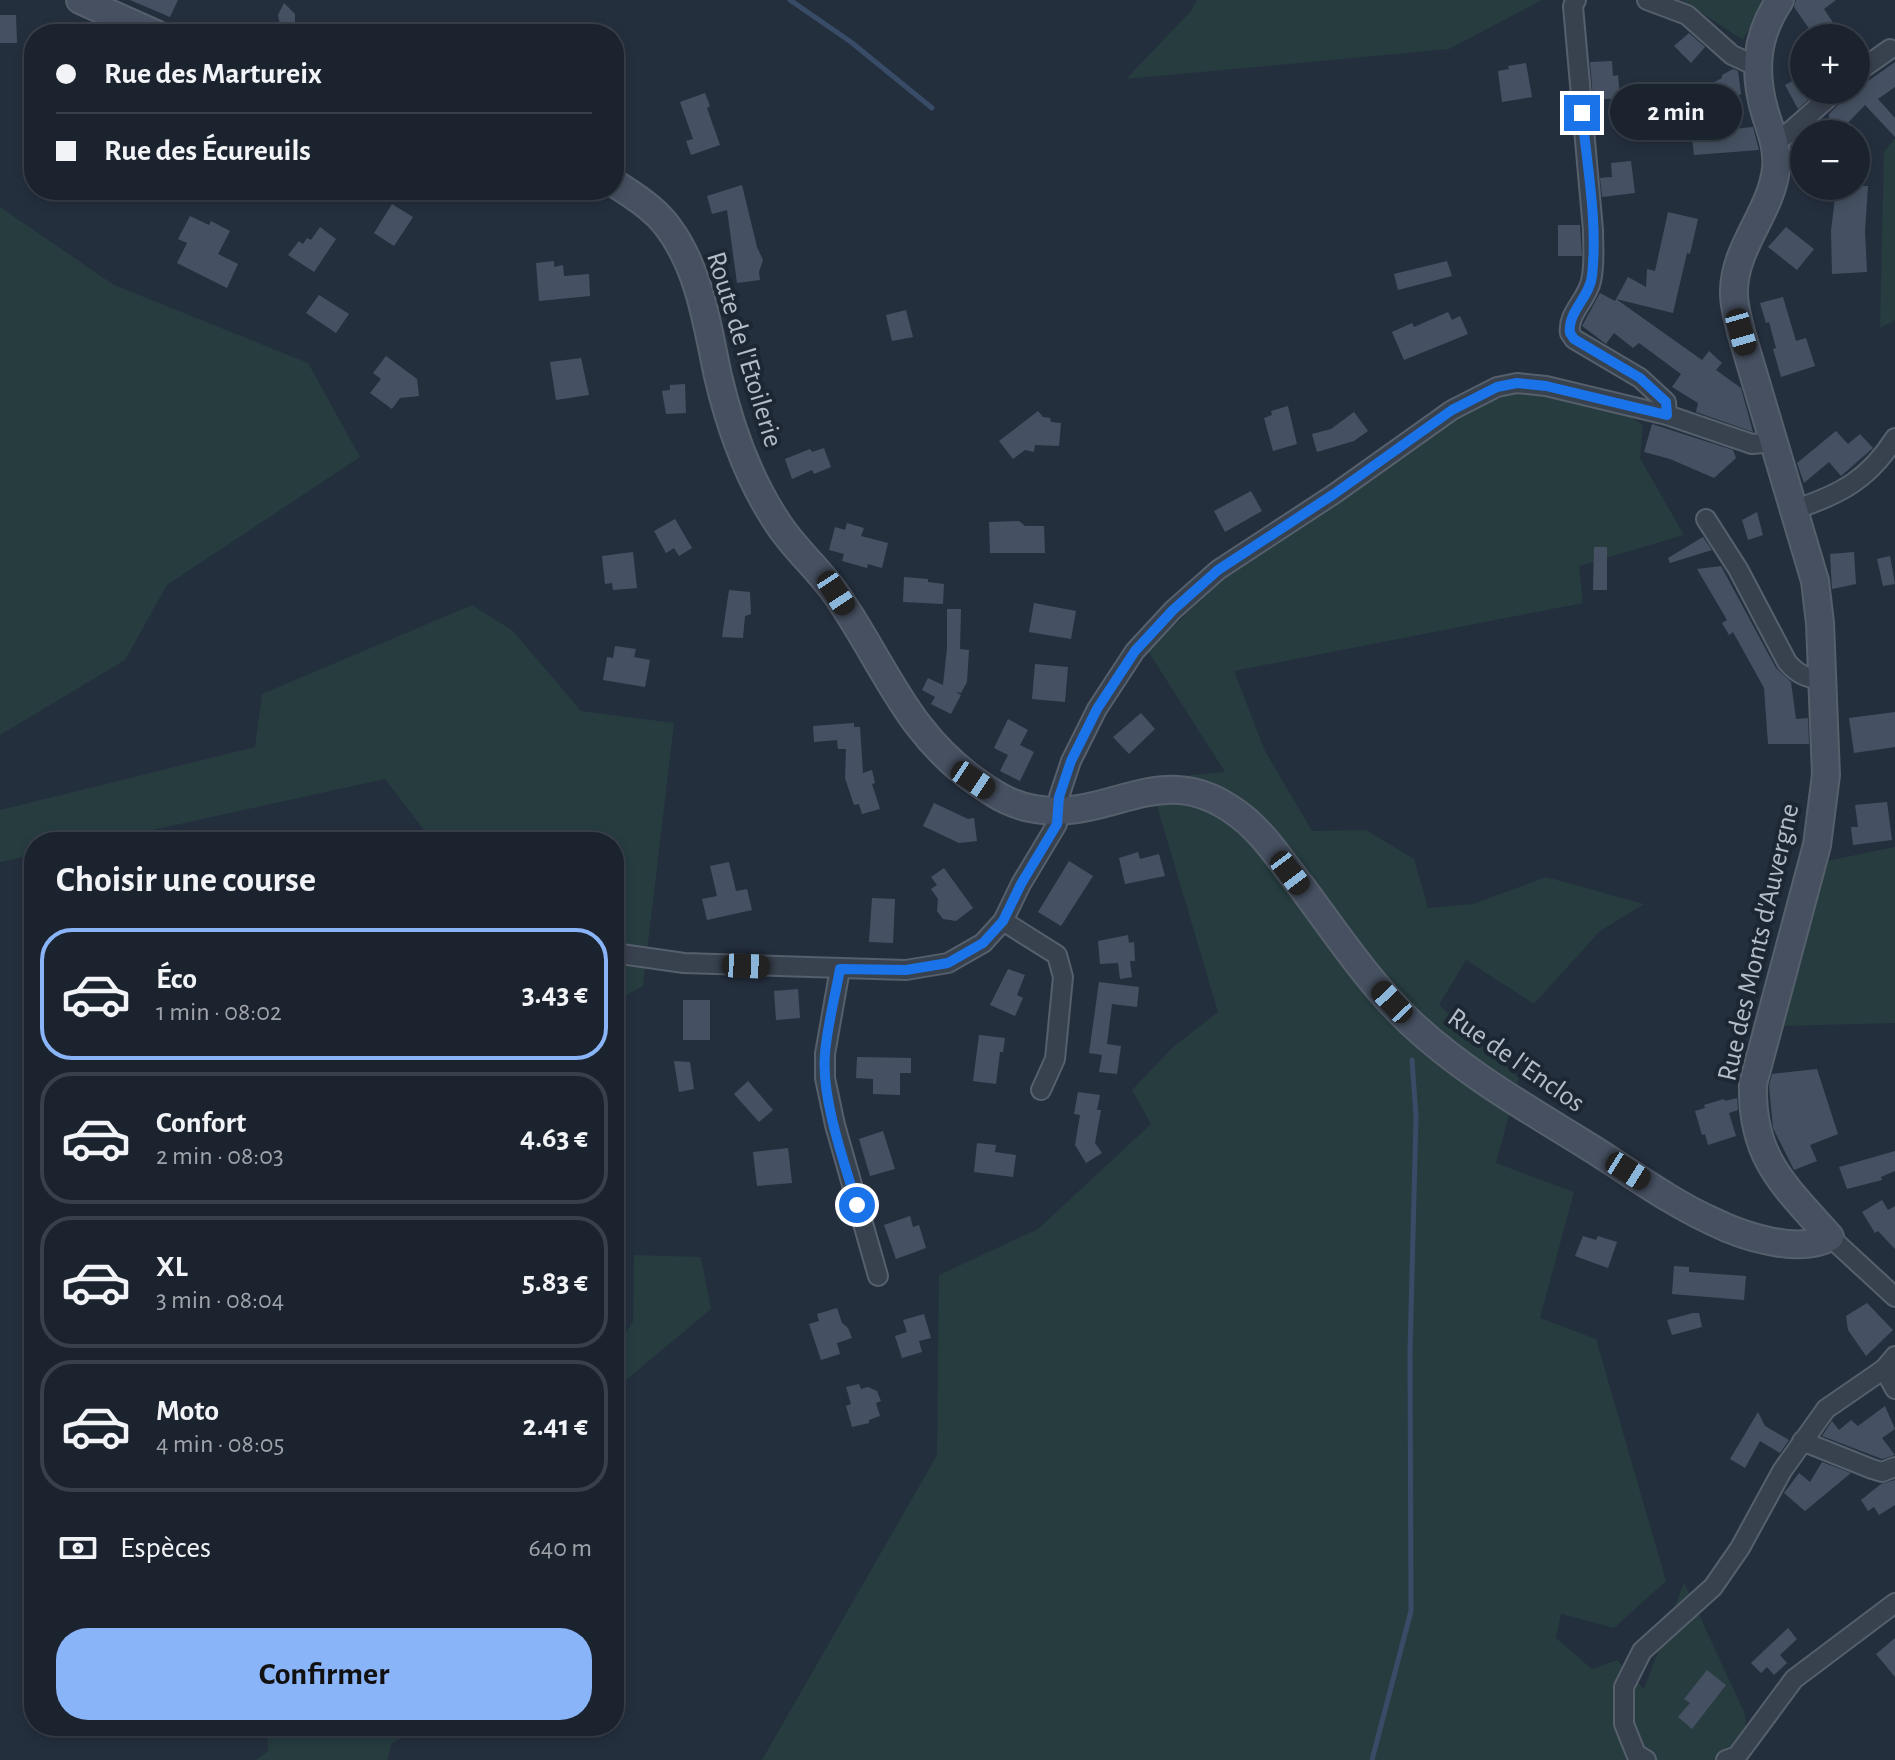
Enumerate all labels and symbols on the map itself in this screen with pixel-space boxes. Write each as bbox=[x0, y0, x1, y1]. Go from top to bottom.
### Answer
callout: 2 min bbox=[1610, 85, 1742, 141]
route end bbox=[1564, 95, 1600, 131]
street label: Route de l'Etoilerie bbox=[701, 249, 787, 451]
car bbox=[1723, 306, 1759, 358]
car bbox=[813, 566, 859, 620]
car bbox=[946, 757, 1000, 803]
street label: Rue des Monts d'Auvergne bbox=[1713, 801, 1805, 1084]
car bbox=[1266, 847, 1314, 899]
car bbox=[722, 953, 770, 979]
car bbox=[1367, 976, 1417, 1028]
street label: Rue de l'Enclos bbox=[1442, 1003, 1589, 1118]
car bbox=[1601, 1148, 1655, 1194]
route start bbox=[839, 1187, 875, 1223]

